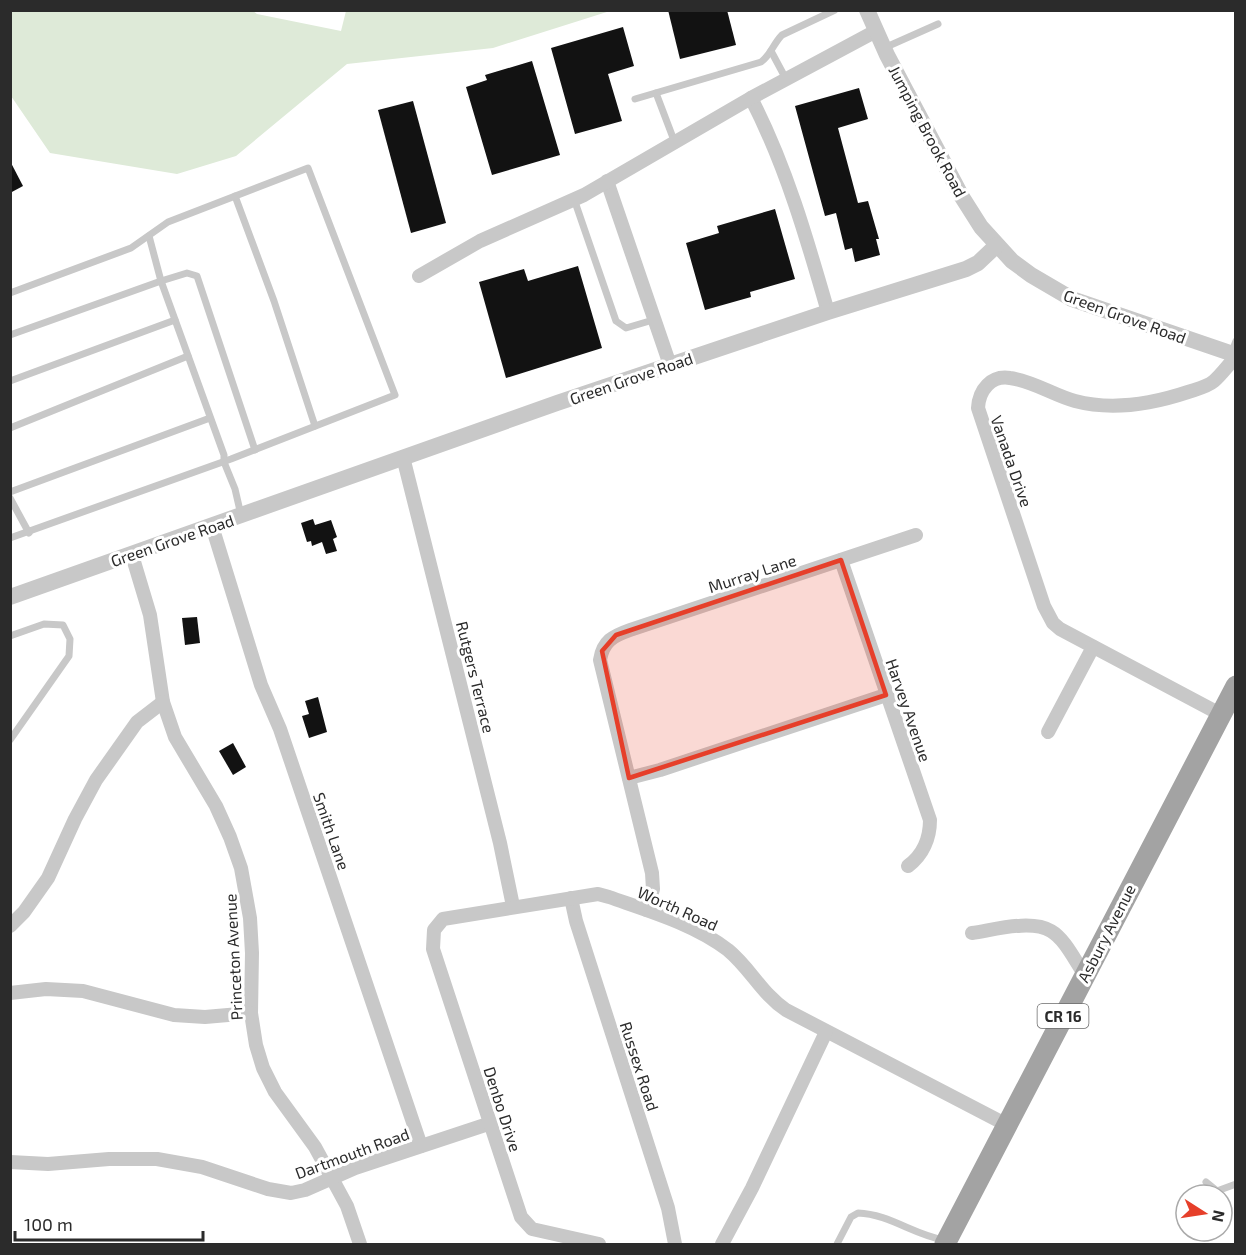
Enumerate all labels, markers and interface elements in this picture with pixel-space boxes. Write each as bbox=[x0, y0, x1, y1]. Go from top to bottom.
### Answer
street label: Jumping Brook Road bbox=[885, 62, 971, 200]
street label: Green Grove Road bbox=[1061, 285, 1189, 347]
street label: Green Grove Road bbox=[567, 348, 695, 408]
street label: Vanada Drive bbox=[987, 413, 1037, 509]
street label: Green Grove Road bbox=[108, 510, 236, 570]
street label: Murray Lane bbox=[706, 550, 798, 596]
street label: Rutgers Terrace bbox=[453, 619, 499, 735]
street label: Harvey Avenue bbox=[882, 656, 936, 764]
street label: Smith Lane bbox=[310, 790, 354, 872]
street label: Asbury Avenue bbox=[1073, 881, 1139, 985]
street label: Worth Road bbox=[635, 882, 721, 934]
street label: Princeton Avenue bbox=[220, 893, 246, 1021]
road number: CR 16 bbox=[1038, 1004, 1088, 1028]
street label: Russex Road bbox=[617, 1019, 663, 1113]
street label: Denbo Drive bbox=[480, 1064, 526, 1154]
street label: Dartmouth Road bbox=[292, 1124, 412, 1182]
north arrow bbox=[1174, 1183, 1234, 1243]
scale bar bbox=[15, 1204, 202, 1242]
text: N bbox=[1209, 1209, 1230, 1224]
text: 100 m bbox=[24, 1213, 73, 1235]

